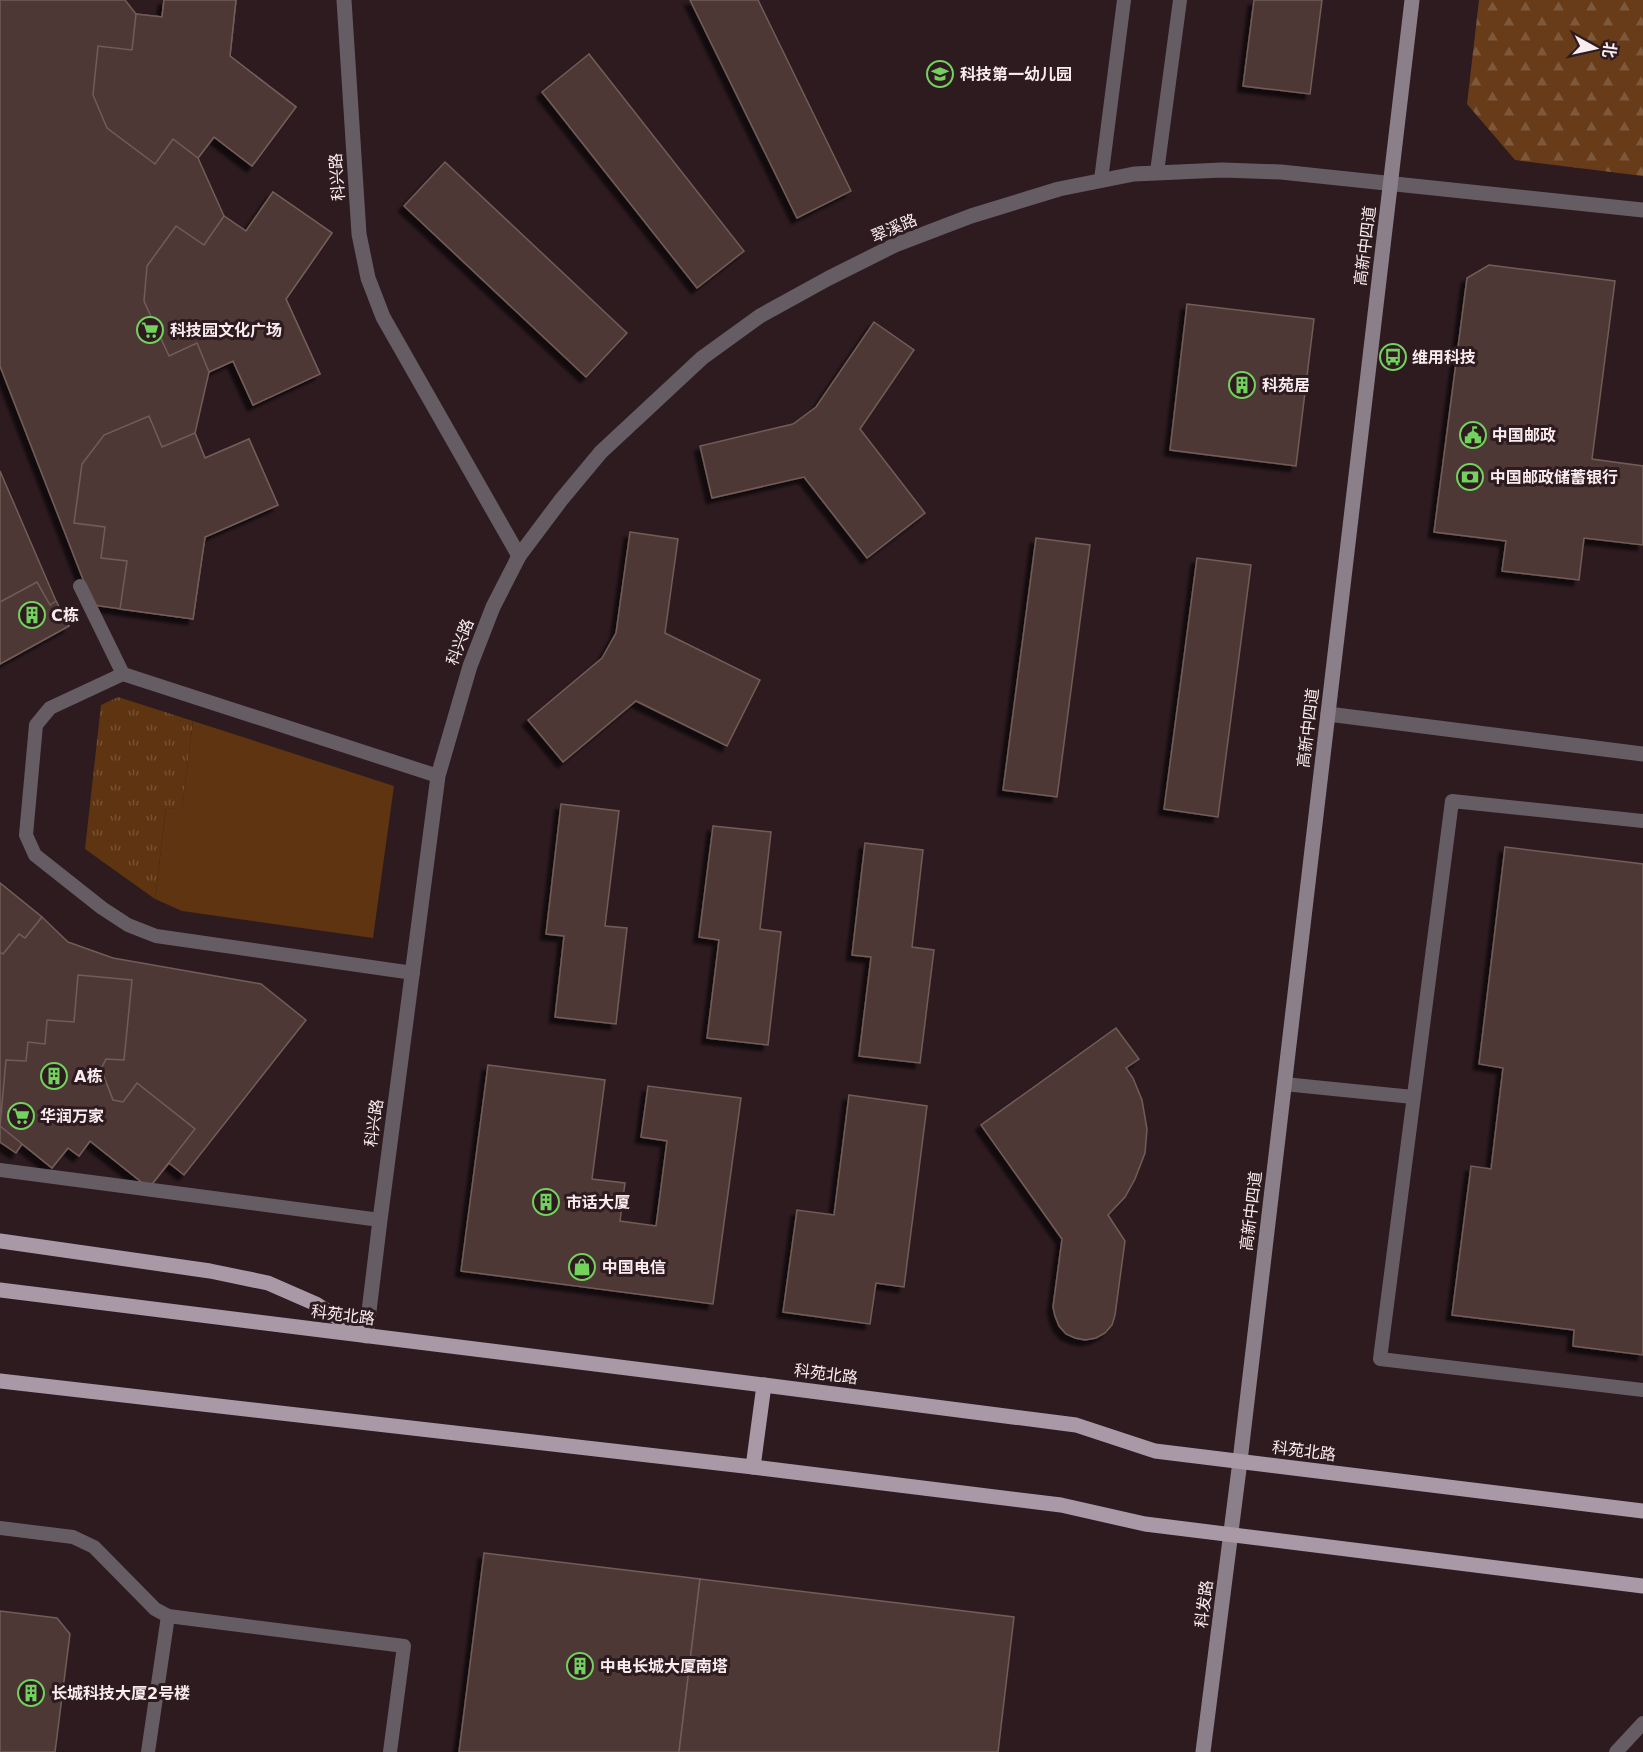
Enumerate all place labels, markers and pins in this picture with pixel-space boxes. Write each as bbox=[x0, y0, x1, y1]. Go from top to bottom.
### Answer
school or university icon: 科技第一幼儿园 bbox=[925, 59, 955, 89]
place label: 科技第一幼儿园 bbox=[960, 65, 1072, 84]
supermarket icon: 科技园文化广场 bbox=[135, 315, 165, 345]
place label: 科技园文化广场 bbox=[170, 321, 282, 340]
bus stop icon: 维用科技 bbox=[1378, 342, 1408, 372]
place label: 维用科技 bbox=[1412, 348, 1476, 367]
building icon: 科苑居 bbox=[1227, 370, 1257, 400]
place label: 科苑居 bbox=[1262, 376, 1310, 395]
public building icon: 中国邮政 bbox=[1458, 420, 1488, 450]
place label: 中国邮政 bbox=[1492, 426, 1556, 445]
bank icon: 中国邮政储蓄银行 bbox=[1455, 462, 1485, 492]
place label: 中国邮政储蓄银行 bbox=[1490, 468, 1618, 487]
building icon: C栋 bbox=[17, 600, 47, 630]
place label: C栋 bbox=[51, 606, 79, 625]
building icon: A栋 bbox=[39, 1061, 69, 1091]
place label: A栋 bbox=[74, 1067, 102, 1086]
supermarket icon: 华润万家 bbox=[6, 1101, 36, 1131]
place label: 华润万家 bbox=[40, 1107, 104, 1126]
building icon: 市话大厦 bbox=[531, 1187, 561, 1217]
place label: 市话大厦 bbox=[566, 1193, 630, 1212]
shop icon: 中国电信 bbox=[567, 1252, 597, 1282]
place label: 中国电信 bbox=[602, 1258, 666, 1277]
building icon: 中电长城大厦南塔 bbox=[565, 1651, 595, 1681]
place label: 中电长城大厦南塔 bbox=[600, 1657, 728, 1676]
building icon: 长城科技大厦2号楼 bbox=[16, 1678, 46, 1708]
place label: 长城科技大厦2号楼 bbox=[51, 1684, 190, 1703]

